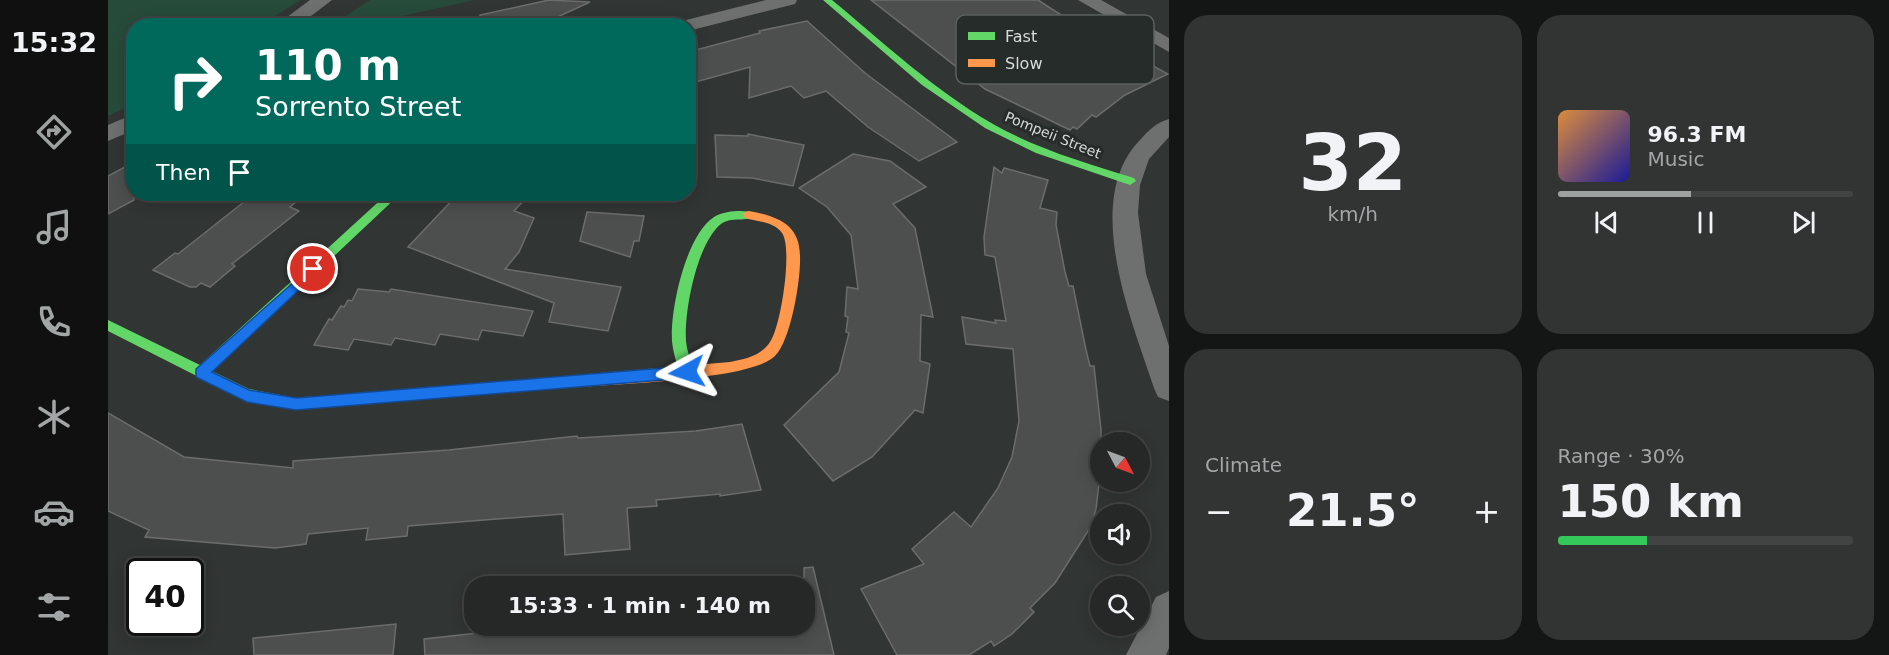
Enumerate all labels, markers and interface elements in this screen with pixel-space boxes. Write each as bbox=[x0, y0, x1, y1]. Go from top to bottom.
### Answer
legend bbox=[956, 15, 1154, 84]
text: 15:32 bbox=[11, 27, 97, 58]
text: Fast bbox=[1005, 27, 1037, 46]
text: 110 m bbox=[255, 41, 401, 90]
icon: right bbox=[156, 42, 234, 120]
text: Slow bbox=[1005, 54, 1042, 73]
text: Sorrento Street bbox=[255, 91, 461, 122]
street label: Pompeii Street bbox=[1003, 108, 1104, 162]
icon: directions bbox=[33, 111, 75, 153]
text: 32 bbox=[1298, 118, 1407, 208]
text: 96.3 FM bbox=[1648, 122, 1746, 147]
text: Music bbox=[1648, 147, 1704, 171]
icon: arrive bbox=[223, 156, 256, 189]
text: Then bbox=[156, 160, 211, 185]
text: km/h bbox=[1328, 202, 1378, 226]
icon: music bbox=[33, 206, 75, 248]
icon: previous bbox=[1590, 206, 1623, 239]
icon: pause bbox=[1689, 206, 1722, 239]
icon: next bbox=[1787, 206, 1820, 239]
pin bbox=[287, 243, 338, 294]
icon: arrive bbox=[296, 252, 329, 285]
icon: phone bbox=[33, 301, 75, 343]
position arrow bbox=[655, 340, 719, 404]
icon: climate bbox=[33, 396, 75, 438]
north arrow bbox=[1090, 432, 1150, 492]
map controls bbox=[1090, 432, 1150, 636]
text: Range · 30% bbox=[1558, 444, 1684, 468]
text: Climate bbox=[1205, 453, 1282, 477]
text: 150 km bbox=[1558, 475, 1744, 528]
text: 21.5° bbox=[1286, 484, 1420, 537]
icon: car bbox=[33, 491, 75, 533]
text: − bbox=[1205, 492, 1233, 531]
text: + bbox=[1473, 492, 1501, 531]
button: sound bbox=[1090, 504, 1150, 564]
speed limit sign: 40 bbox=[126, 558, 204, 636]
button: search bbox=[1090, 576, 1150, 636]
icon: filters bbox=[33, 586, 75, 628]
text: 15:33 · 1 min · 140 m bbox=[508, 593, 771, 618]

